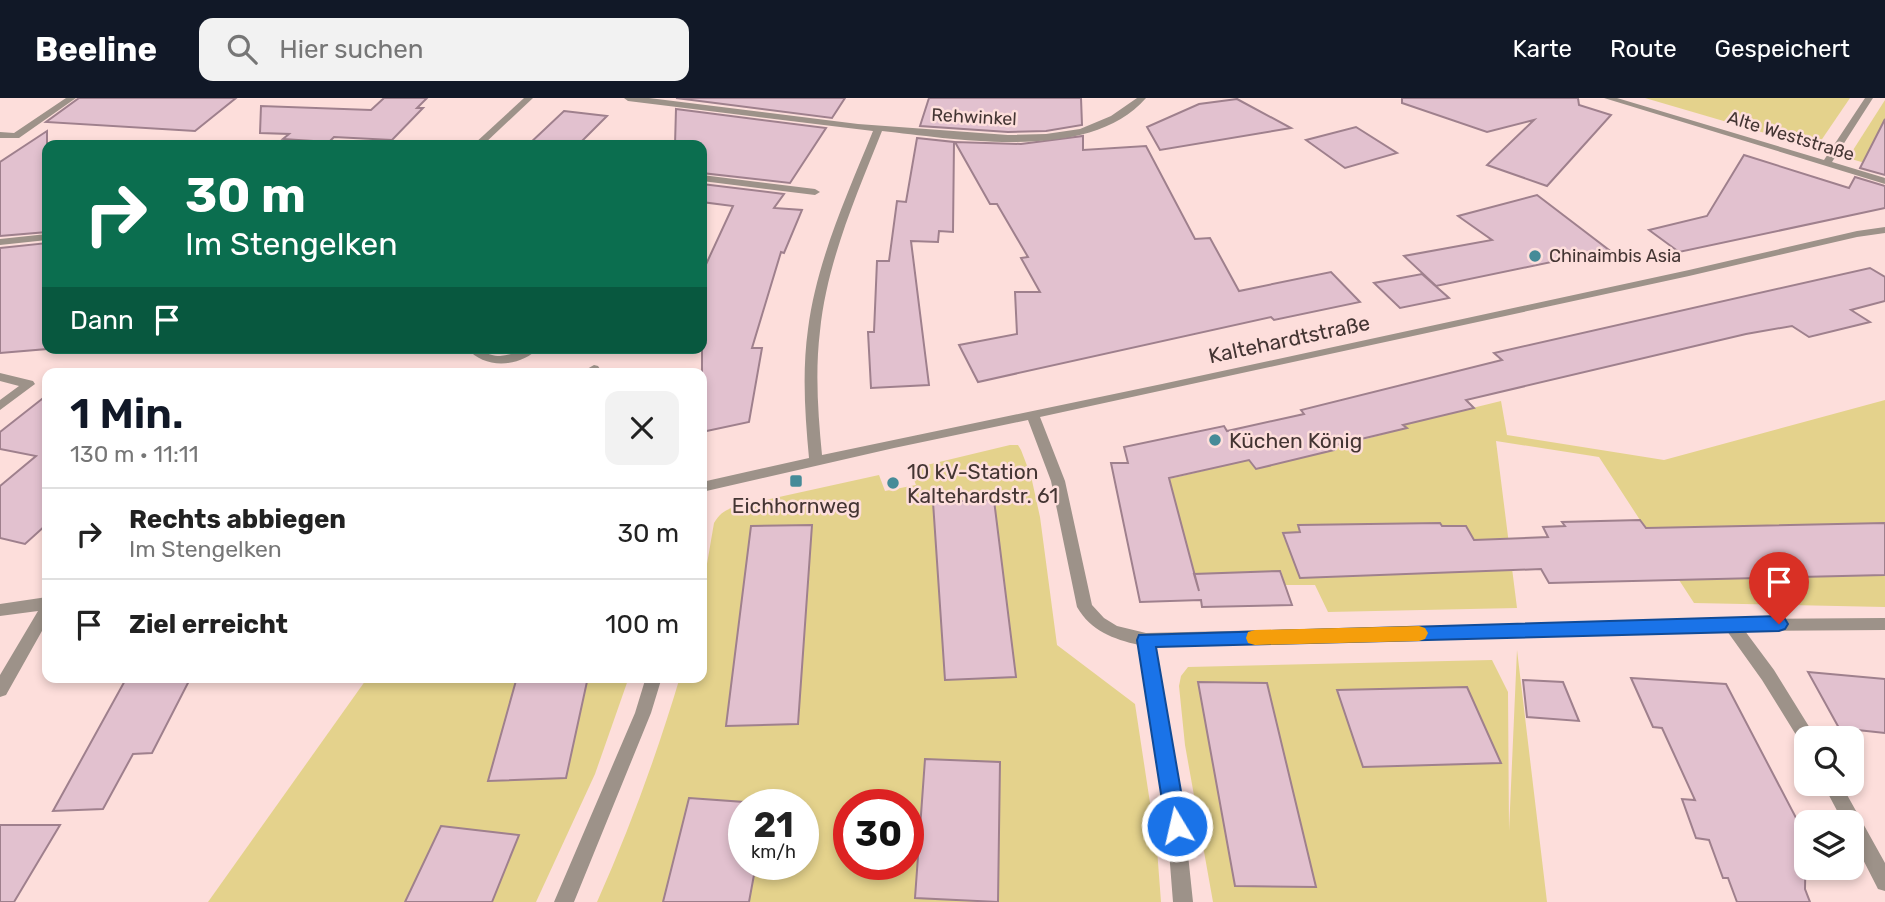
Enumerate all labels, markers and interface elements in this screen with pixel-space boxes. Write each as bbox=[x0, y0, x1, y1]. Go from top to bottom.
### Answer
search box bbox=[199, 18, 689, 81]
text: Beeline bbox=[35, 30, 157, 69]
icon: search bbox=[223, 30, 261, 68]
text: Hier suchen bbox=[279, 34, 424, 65]
text: Karte bbox=[1513, 35, 1572, 63]
text: Route bbox=[1610, 35, 1677, 63]
text: Gespeichert bbox=[1715, 35, 1850, 63]
street label: Rehwinkel bbox=[931, 104, 1017, 130]
street label: Alte Weststraße bbox=[1725, 106, 1857, 166]
text: 30 m bbox=[185, 166, 306, 224]
icon: right bbox=[70, 168, 161, 259]
text: Im Stengelken bbox=[185, 225, 398, 263]
place label: Chinaimbis Asia bbox=[1549, 245, 1681, 267]
marker: Chinaimbis Asia bbox=[1527, 248, 1543, 264]
icon: arrive bbox=[148, 301, 186, 339]
text: Dann bbox=[70, 305, 134, 336]
street label: Kaltehardtstraße bbox=[1206, 310, 1372, 368]
text: 1 Min. bbox=[70, 389, 183, 439]
button: close bbox=[605, 391, 679, 465]
place label: Küchen König bbox=[1229, 428, 1362, 453]
marker: Küchen König bbox=[1207, 432, 1223, 448]
text: 130 m · 11:11 bbox=[70, 440, 198, 468]
place label: 10 kV-Station Kaltehardstr. 61 bbox=[907, 459, 1058, 508]
marker: Eichhornweg bbox=[788, 473, 804, 489]
marker: 10 kV-Station Kaltehardstr. 61 bbox=[885, 475, 901, 491]
place label: Eichhornweg bbox=[732, 493, 860, 518]
text: Rechts abbiegen bbox=[129, 504, 346, 535]
icon: right bbox=[70, 515, 108, 553]
text: 30 m bbox=[617, 518, 679, 549]
text: Im Stengelken bbox=[129, 535, 282, 563]
pin bbox=[1749, 552, 1809, 624]
icon: arrive bbox=[1760, 563, 1798, 601]
icon: arrive bbox=[70, 606, 108, 644]
text: Ziel erreicht bbox=[129, 609, 288, 640]
text: 100 m bbox=[605, 609, 679, 640]
map controls bbox=[1794, 726, 1864, 880]
button: search bbox=[1794, 726, 1864, 796]
speed limit sign: 30 bbox=[833, 789, 924, 880]
position arrow bbox=[1140, 789, 1214, 863]
text: 21 bbox=[753, 804, 794, 846]
button: layers bbox=[1794, 810, 1864, 880]
text: km/h bbox=[751, 841, 796, 863]

